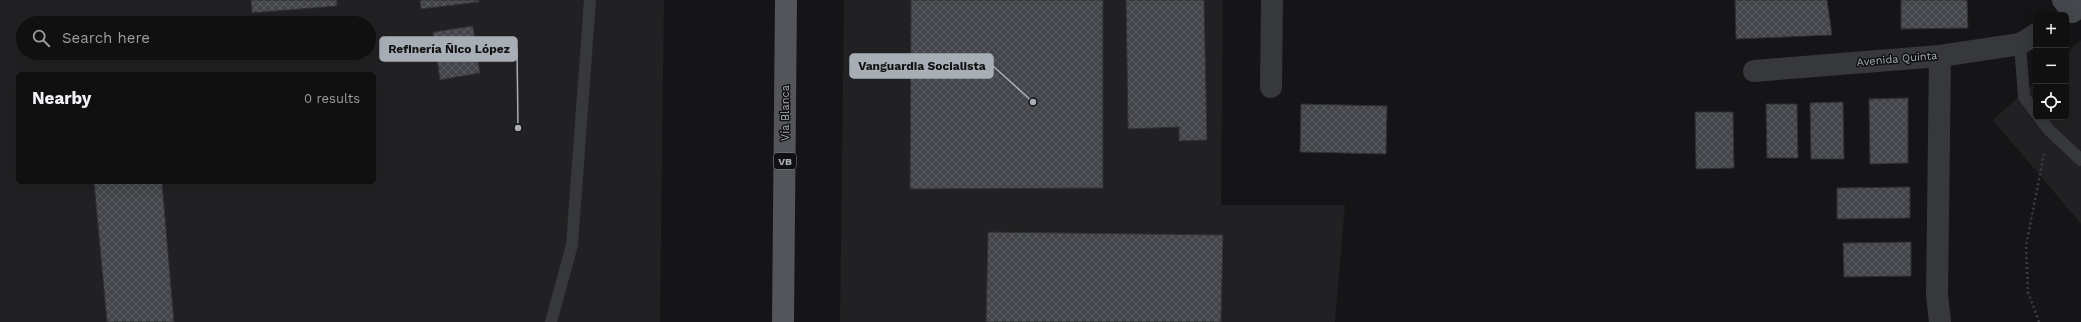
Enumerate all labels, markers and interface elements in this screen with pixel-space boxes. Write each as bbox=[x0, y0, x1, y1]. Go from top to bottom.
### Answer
map controls bbox=[2033, 12, 2069, 120]
button: + bbox=[2033, 12, 2069, 48]
search box bbox=[16, 16, 376, 60]
icon: search bbox=[30, 27, 52, 49]
text: Search here bbox=[62, 29, 150, 47]
callout: Refinería Ñico López bbox=[380, 37, 517, 61]
text: Refinería Ñico López bbox=[388, 42, 510, 56]
button: − bbox=[2033, 48, 2069, 84]
street label: Avenida Quinta bbox=[1856, 49, 1938, 69]
callout: Vanguardia Socialista bbox=[850, 54, 993, 78]
text: Vanguardia Socialista bbox=[858, 59, 986, 73]
button: locate bbox=[2033, 84, 2069, 120]
street label: Vía Blanca bbox=[779, 85, 792, 141]
text: Nearby bbox=[32, 88, 91, 108]
text: 0 results bbox=[304, 91, 360, 106]
road number: VB bbox=[774, 153, 796, 169]

